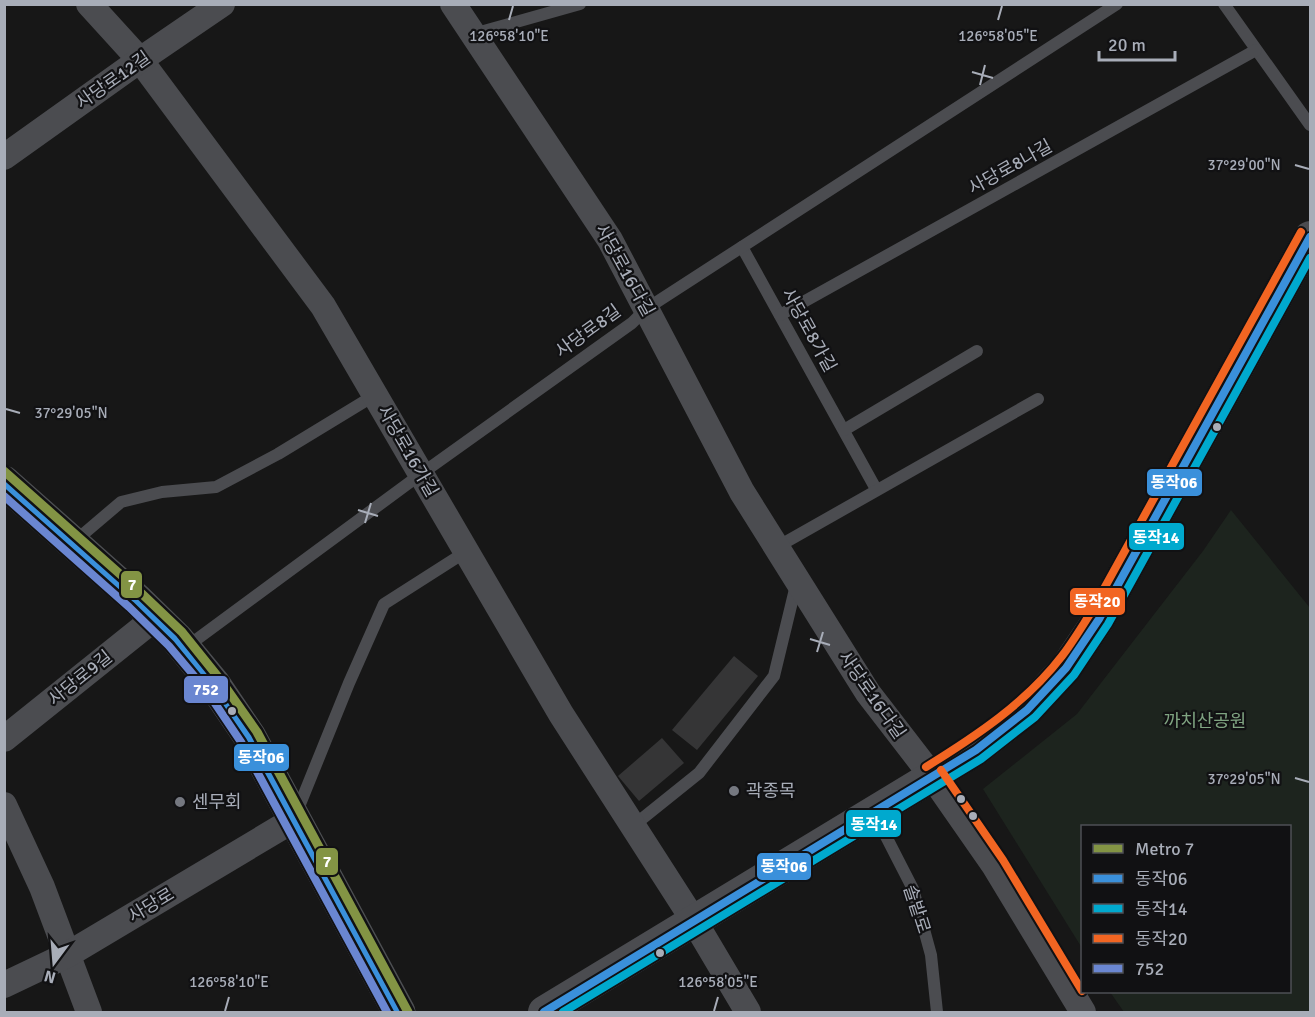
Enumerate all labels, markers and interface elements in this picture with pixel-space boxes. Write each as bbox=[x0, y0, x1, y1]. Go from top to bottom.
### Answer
scale bar bbox=[1099, 24, 1176, 62]
text: 126°58'10"E bbox=[469, 27, 549, 45]
text: 126°58'05"E bbox=[958, 27, 1038, 45]
text: 20 m bbox=[1108, 34, 1146, 56]
street label: 사당로12길 bbox=[72, 46, 154, 114]
street label: 사당로8나길 bbox=[964, 135, 1056, 199]
text: 37°29'00"N bbox=[1207, 156, 1281, 174]
street label: 사당로16다길 bbox=[591, 220, 659, 320]
street label: 사당로8가길 bbox=[777, 284, 841, 376]
street label: 사당로8길 bbox=[551, 300, 625, 362]
street label: 사당로16가길 bbox=[373, 401, 443, 501]
text: 37°29'05"N bbox=[34, 404, 108, 422]
unlabelled marker bbox=[1211, 421, 1223, 433]
line badge: 동작06 bbox=[1146, 468, 1203, 497]
text: 동작06 bbox=[1151, 473, 1198, 493]
line badge: 동작14 bbox=[1128, 522, 1185, 551]
text: 동작14 bbox=[1133, 528, 1180, 548]
line badge: 7 bbox=[120, 570, 143, 599]
text: 7 bbox=[128, 575, 137, 595]
line badge: 동작20 bbox=[1069, 587, 1126, 616]
text: 동작20 bbox=[1074, 592, 1121, 612]
street label: 사당로9길 bbox=[44, 646, 116, 710]
street label: 사당로16다길 bbox=[834, 647, 910, 743]
line badge: 752 bbox=[183, 675, 229, 704]
text: 752 bbox=[193, 680, 219, 700]
unlabelled marker bbox=[226, 705, 238, 717]
park label: 까치산공원 bbox=[1164, 710, 1246, 732]
line badge: 동작06 bbox=[233, 743, 290, 772]
text: 동작06 bbox=[238, 748, 285, 768]
text: 37°29'05"N bbox=[1207, 770, 1281, 788]
place label: 곽종목 bbox=[746, 780, 796, 802]
marker: 곽종목 bbox=[727, 784, 741, 798]
place label: 센무회 bbox=[192, 791, 242, 813]
unlabelled marker bbox=[955, 793, 967, 805]
marker: 센무회 bbox=[173, 795, 187, 809]
line badge: 동작14 bbox=[845, 809, 902, 838]
unlabelled marker bbox=[967, 810, 979, 822]
text: 동작14 bbox=[851, 815, 898, 835]
legend bbox=[1081, 825, 1291, 993]
text: Metro 7 bbox=[1135, 838, 1194, 860]
line badge: 7 bbox=[315, 847, 339, 876]
text: 7 bbox=[323, 852, 332, 872]
line badge: 동작06 bbox=[756, 852, 812, 881]
text: 동작06 bbox=[761, 857, 808, 877]
text: 동작06 bbox=[1135, 868, 1188, 890]
street label: 솔밭로 bbox=[899, 882, 935, 936]
street label: 사당로 bbox=[124, 883, 178, 927]
text: 동작14 bbox=[1135, 898, 1188, 920]
text: 동작20 bbox=[1135, 928, 1188, 950]
north arrow bbox=[24, 933, 84, 993]
unlabelled marker bbox=[654, 947, 666, 959]
text: 752 bbox=[1135, 958, 1164, 980]
text: N bbox=[42, 965, 58, 988]
text: 126°58'10"E bbox=[189, 973, 269, 991]
text: 126°58'05"E bbox=[678, 973, 758, 991]

